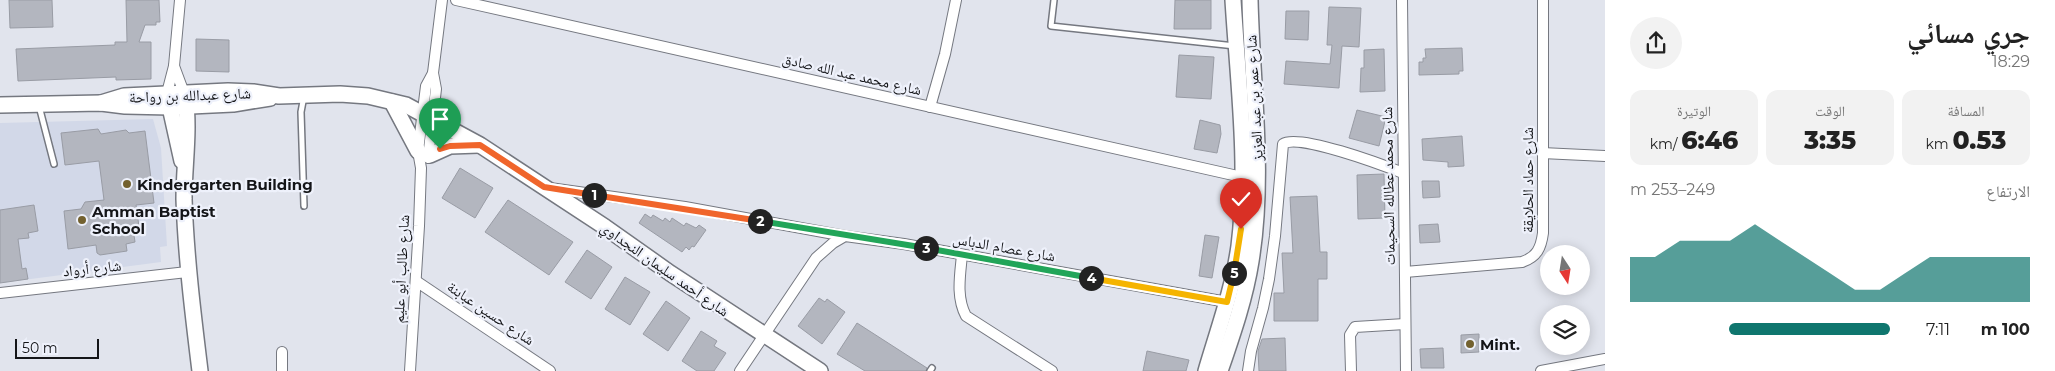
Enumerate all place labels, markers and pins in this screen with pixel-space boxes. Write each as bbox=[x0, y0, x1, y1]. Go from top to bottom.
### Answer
pin bbox=[419, 98, 461, 149]
place label: Kindergarten Building bbox=[137, 175, 313, 194]
marker: Kindergarten Building bbox=[121, 178, 133, 190]
pin bbox=[1220, 178, 1262, 229]
pin: 1 bbox=[582, 182, 606, 208]
place label: Amman Baptist School bbox=[91, 202, 216, 238]
pin: 2 bbox=[748, 208, 772, 234]
marker: Amman Baptist School bbox=[76, 214, 88, 226]
pin: 3 bbox=[914, 236, 938, 260]
pin: 5 bbox=[1222, 260, 1246, 286]
pin: 4 bbox=[1078, 266, 1104, 290]
place label: Mint. bbox=[1480, 335, 1520, 354]
marker: Mint. bbox=[1464, 338, 1476, 350]

